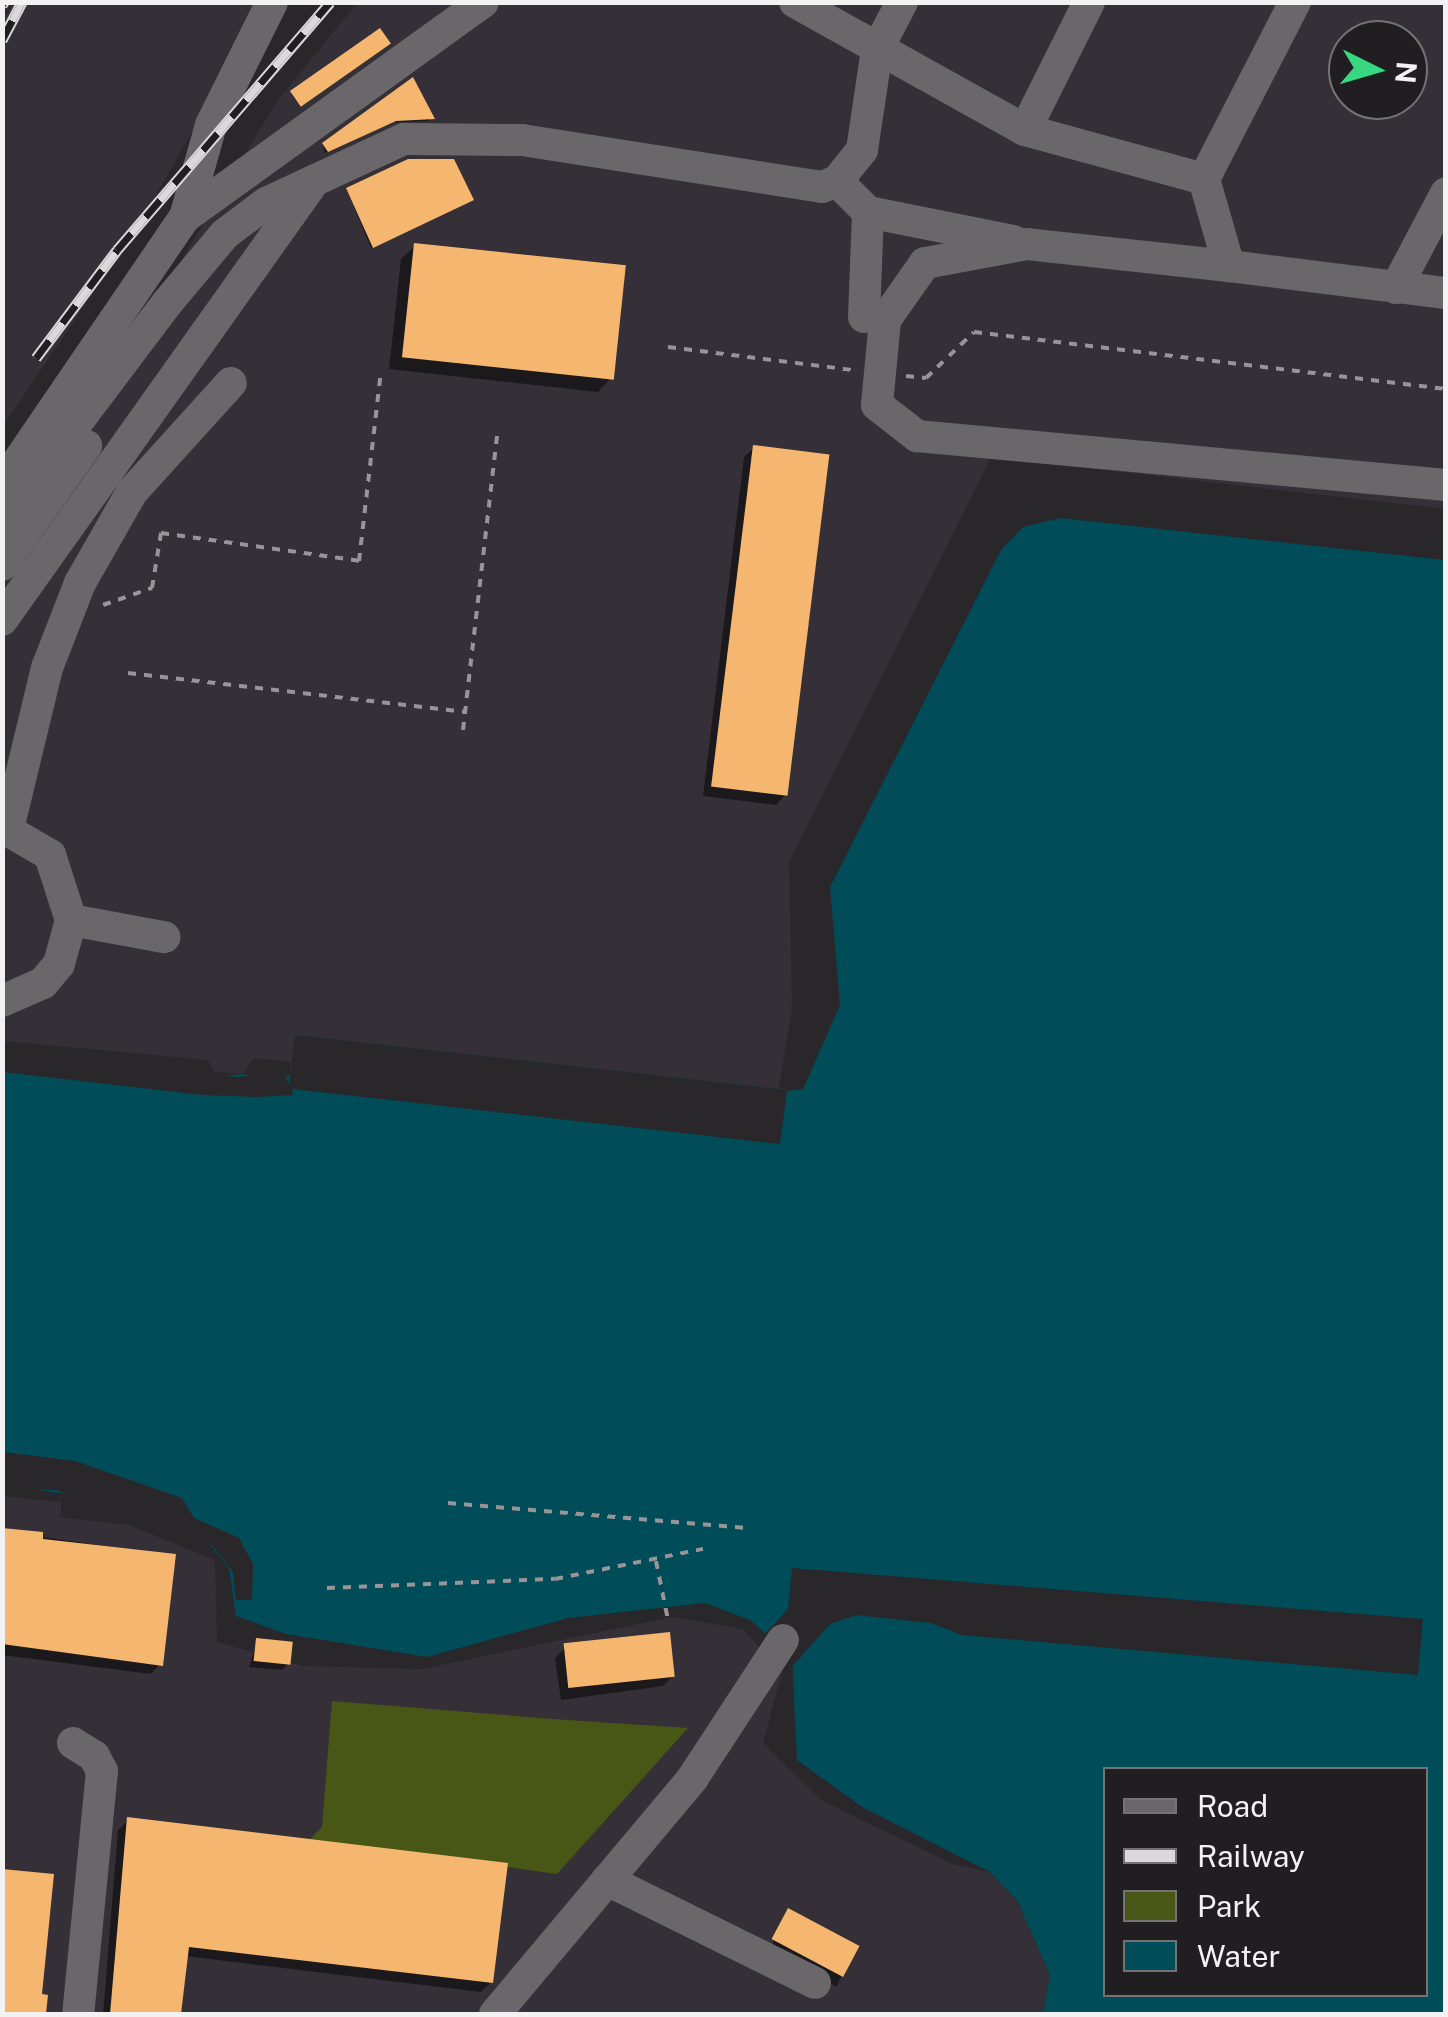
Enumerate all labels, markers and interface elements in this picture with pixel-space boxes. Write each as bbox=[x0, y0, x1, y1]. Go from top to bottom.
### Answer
north arrow bbox=[1328, 20, 1428, 120]
text: N bbox=[1389, 60, 1424, 85]
legend bbox=[1103, 1767, 1428, 1997]
text: Road bbox=[1197, 1788, 1268, 1824]
text: Railway bbox=[1197, 1838, 1305, 1874]
text: Park bbox=[1197, 1888, 1261, 1924]
text: Water bbox=[1197, 1938, 1280, 1974]

